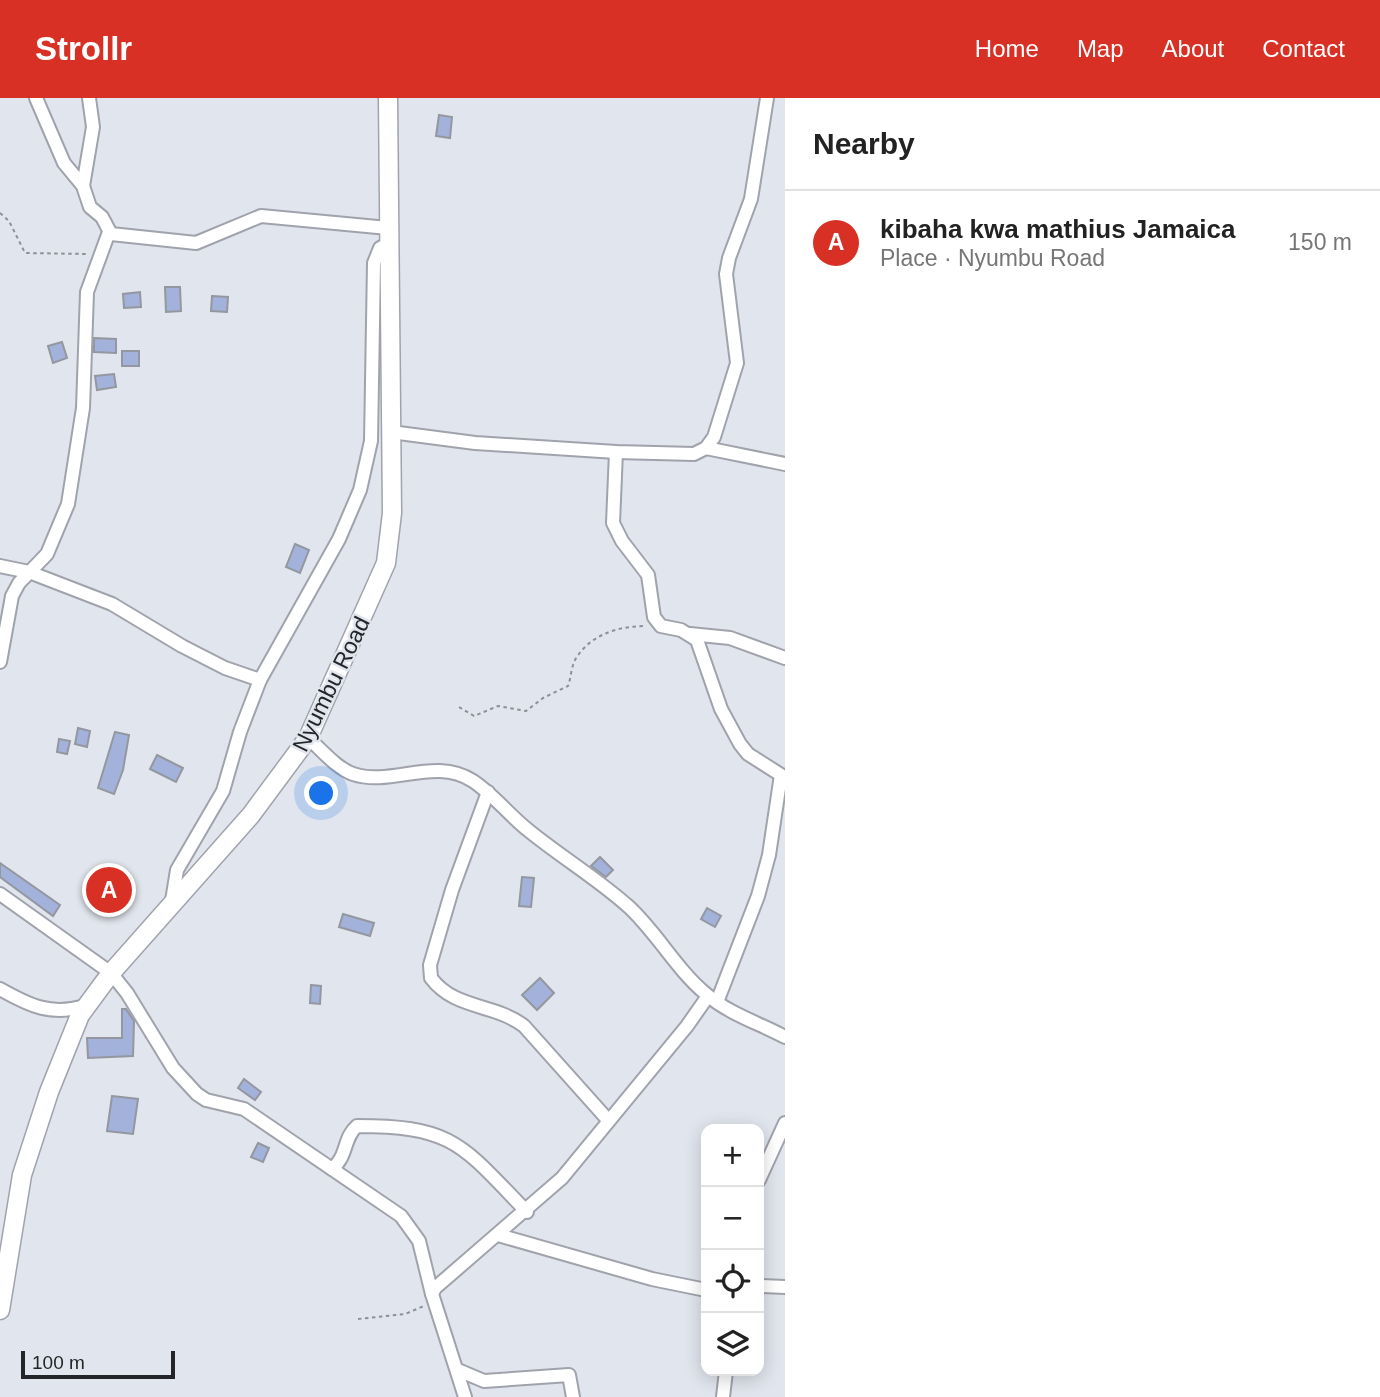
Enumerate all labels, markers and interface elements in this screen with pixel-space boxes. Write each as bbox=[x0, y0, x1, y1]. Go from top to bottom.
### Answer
text: Strollr bbox=[35, 30, 132, 67]
text: Home bbox=[975, 35, 1039, 62]
text: Map bbox=[1077, 35, 1124, 62]
text: About bbox=[1162, 35, 1224, 62]
text: Contact bbox=[1262, 35, 1345, 62]
text: Nearby bbox=[813, 127, 915, 160]
text: kibaha kwa mathius Jamaica bbox=[880, 214, 1236, 244]
text: A bbox=[828, 229, 844, 255]
text: 150 m bbox=[1288, 229, 1352, 255]
text: Place · Nyumbu Road bbox=[880, 245, 1105, 271]
street label: Nyumbu Road bbox=[287, 612, 375, 756]
your location bbox=[304, 776, 338, 810]
pin: A bbox=[86, 864, 132, 916]
map controls bbox=[701, 1124, 764, 1376]
button: + bbox=[701, 1124, 764, 1187]
button: − bbox=[701, 1187, 764, 1250]
button: locate bbox=[701, 1250, 764, 1313]
button: layers bbox=[701, 1313, 764, 1376]
scale bar bbox=[21, 1348, 175, 1380]
text: 100 m bbox=[32, 1352, 85, 1373]

